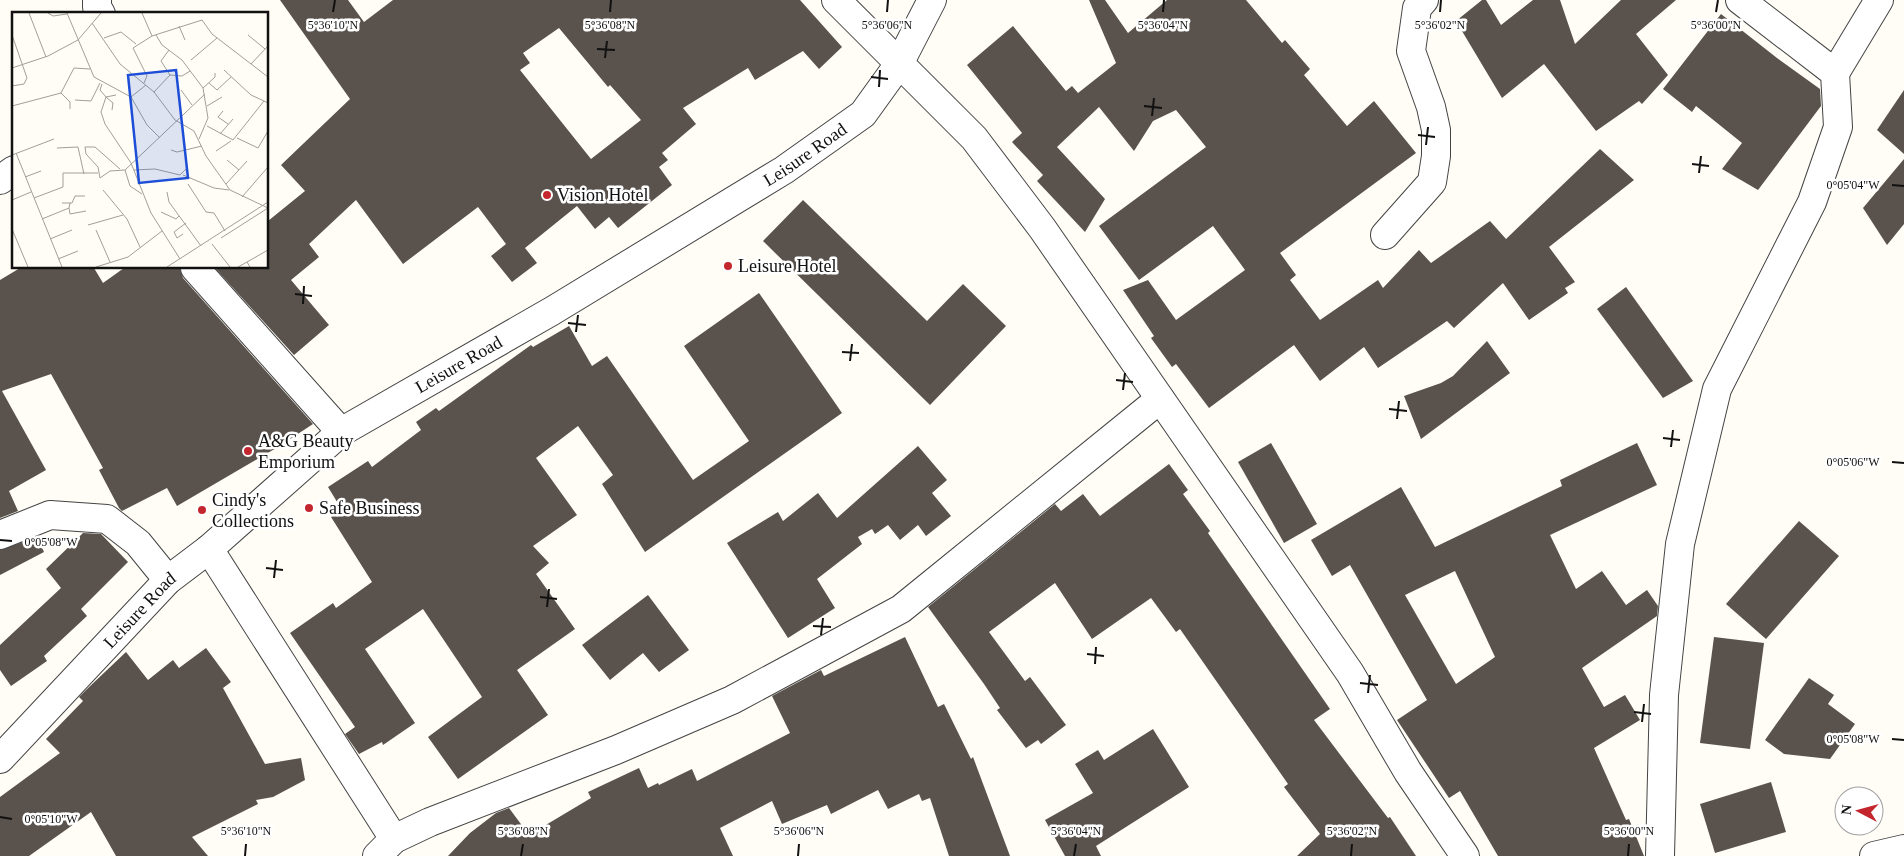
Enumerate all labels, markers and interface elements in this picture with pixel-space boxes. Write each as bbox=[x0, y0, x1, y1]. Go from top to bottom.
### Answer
inset map bbox=[12, 12, 269, 269]
text: 5°36'10"N bbox=[308, 18, 359, 32]
text: 5°36'08"N bbox=[585, 18, 636, 32]
text: 5°36'06"N bbox=[862, 18, 913, 32]
text: 5°36'04"N bbox=[1138, 18, 1189, 32]
text: 5°36'02"N bbox=[1415, 18, 1466, 32]
text: 5°36'00"N bbox=[1691, 18, 1742, 32]
street label: Leisure Road bbox=[760, 119, 850, 190]
text: 0°05'04"W bbox=[1826, 178, 1880, 192]
place label: Vision Hotel bbox=[557, 185, 648, 205]
marker: Vision Hotel bbox=[541, 189, 553, 201]
place label: Leisure Hotel bbox=[738, 256, 836, 276]
marker: Leisure Hotel bbox=[722, 260, 734, 272]
street label: Leisure Road bbox=[412, 332, 506, 397]
place label: A&G Beauty Emporium bbox=[258, 431, 353, 472]
marker: A&G Beauty Emporium bbox=[242, 445, 254, 457]
text: 0°05'06"W bbox=[1826, 455, 1880, 469]
place label: Cindy's Collections bbox=[212, 490, 294, 531]
place label: Safe Business bbox=[319, 498, 420, 518]
marker: Safe Business bbox=[303, 502, 315, 514]
marker: Cindy's Collections bbox=[196, 504, 208, 516]
text: 0°05'08"W bbox=[24, 535, 78, 549]
street label: Leisure Road bbox=[99, 568, 179, 652]
text: 0°05'08"W bbox=[1826, 732, 1880, 746]
north arrow bbox=[1834, 786, 1884, 836]
text: N bbox=[1839, 804, 1855, 816]
text: 0°05'10"W bbox=[24, 812, 78, 826]
text: 5°36'10"N bbox=[221, 824, 272, 838]
text: 5°36'08"N bbox=[498, 824, 549, 838]
text: 5°36'06"N bbox=[774, 824, 825, 838]
text: 5°36'04"N bbox=[1051, 824, 1102, 838]
text: 5°36'02"N bbox=[1327, 824, 1378, 838]
text: 5°36'00"N bbox=[1604, 824, 1655, 838]

